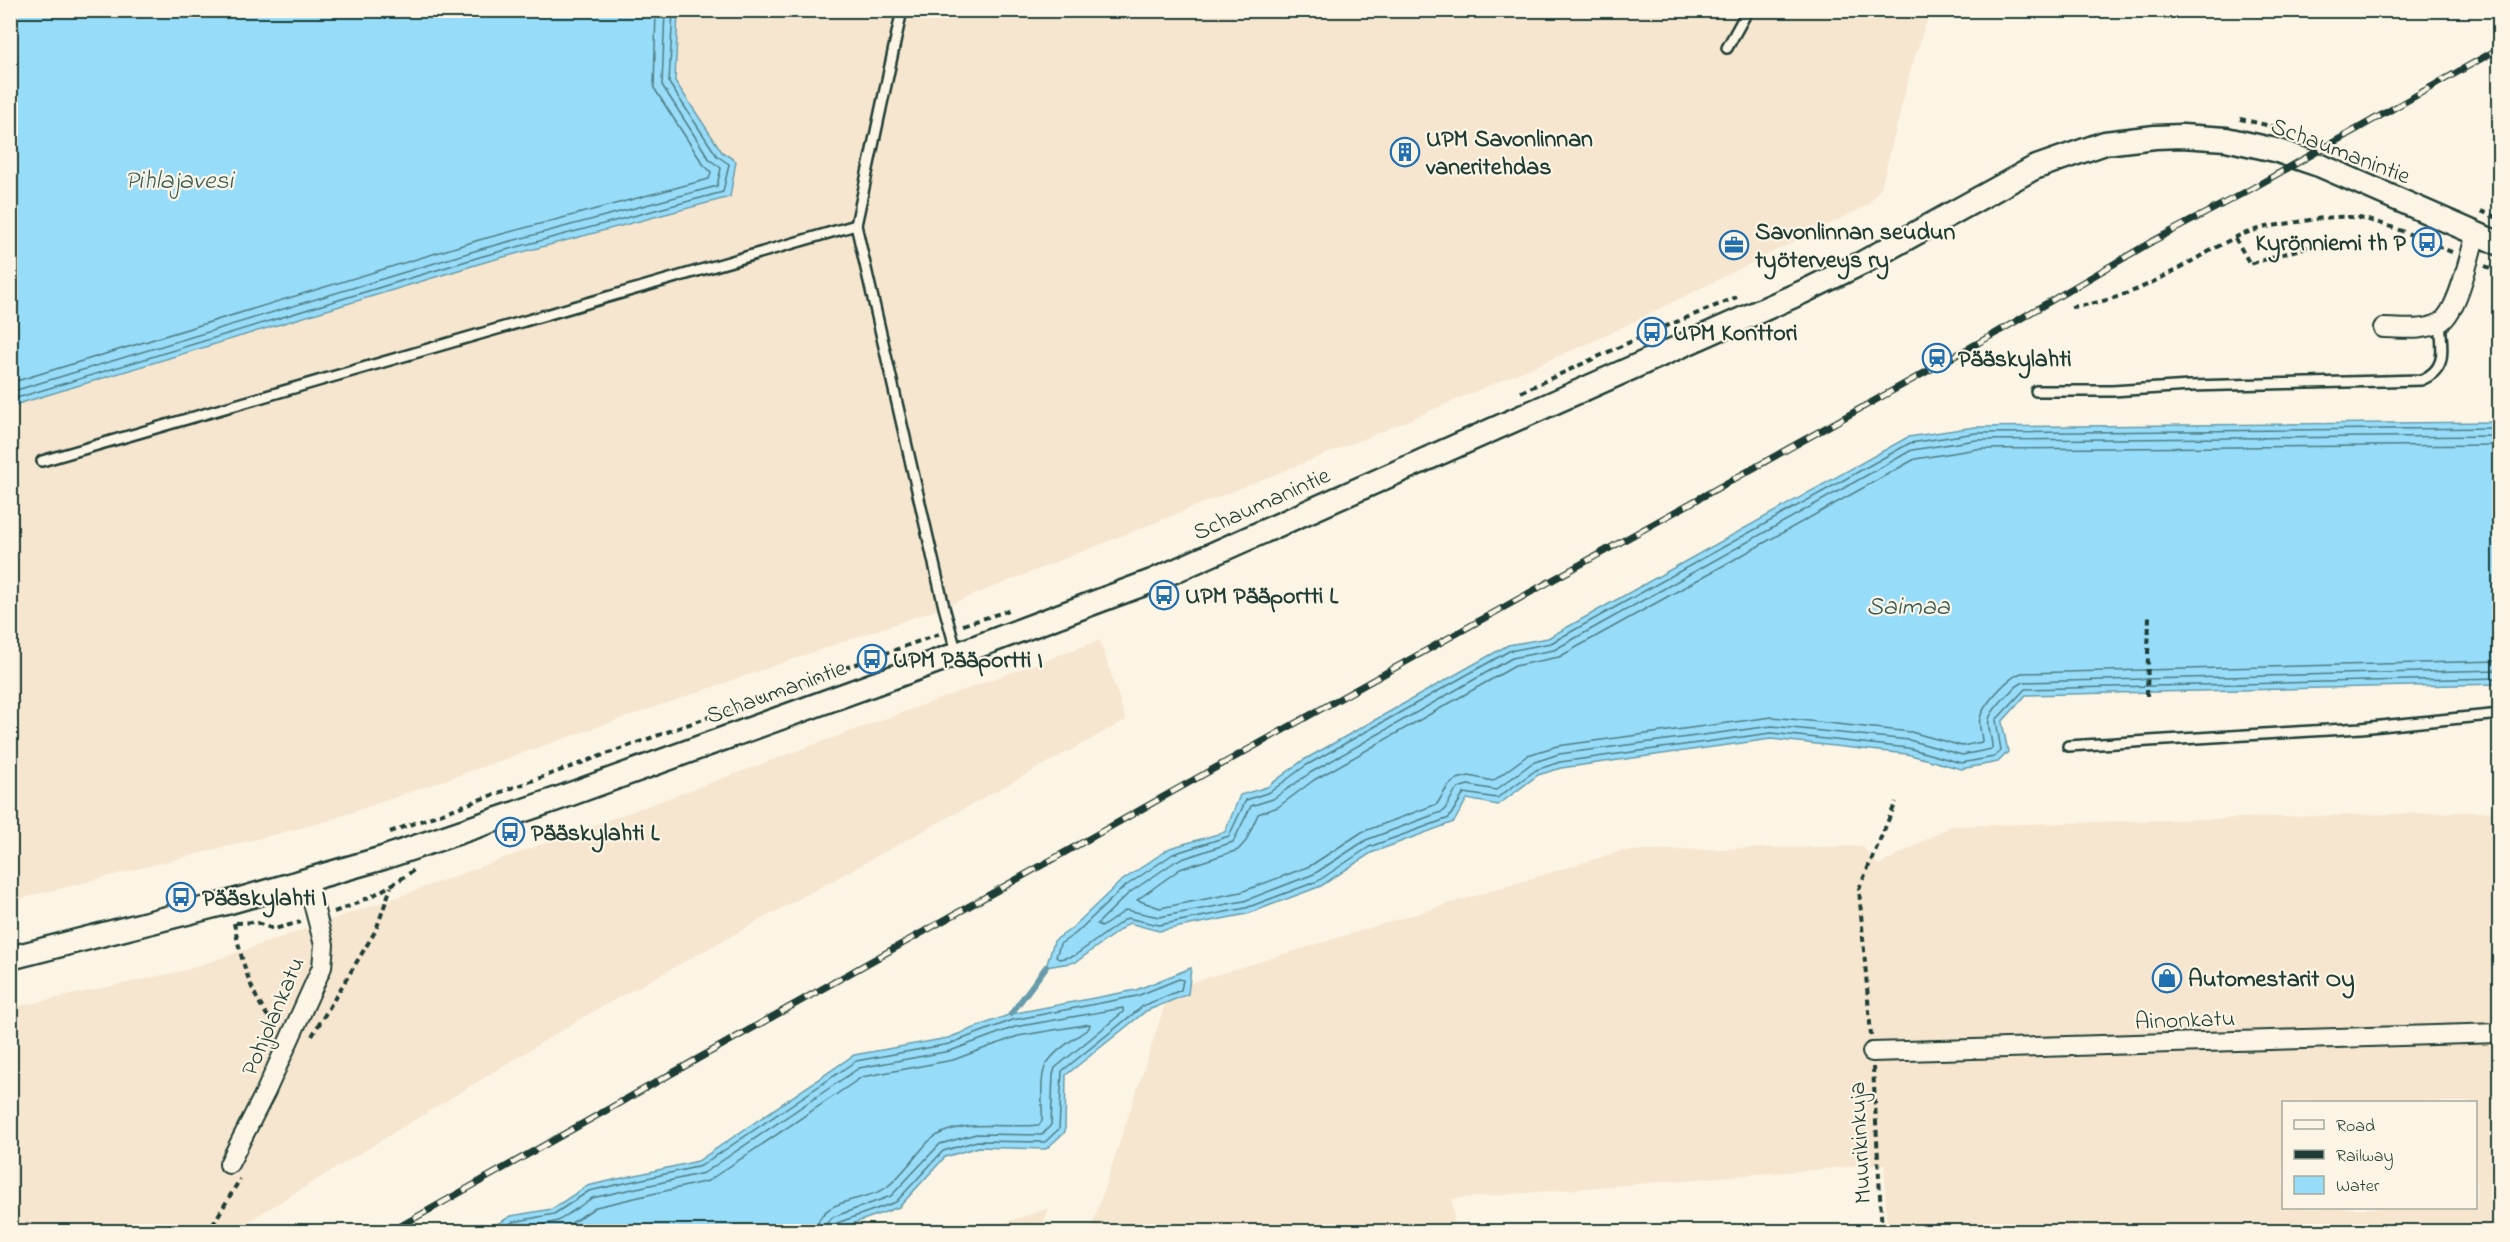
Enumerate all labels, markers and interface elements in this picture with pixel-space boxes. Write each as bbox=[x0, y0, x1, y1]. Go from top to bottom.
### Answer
street label: Schaumanintie bbox=[2265, 110, 2415, 195]
place label: UPM Savonlinnan vaneritehdas bbox=[1425, 123, 1593, 186]
building icon: UPM Savonlinnan vaneritehdas bbox=[1389, 136, 1421, 168]
water label: Pihlajavesi bbox=[125, 163, 236, 201]
place label: Savonlinnan seudun työterveys ry bbox=[1754, 216, 1956, 280]
bus stop icon: Kyrönniemi th P bbox=[2411, 226, 2443, 258]
place label: Kyrönniemi th P bbox=[2255, 227, 2407, 263]
office icon: Savonlinnan seudun työterveys ry bbox=[1718, 229, 1750, 261]
bus stop icon: UPM Konttori bbox=[1636, 316, 1668, 348]
place label: UPM Konttori bbox=[1673, 317, 1798, 352]
station icon: Pääskylahti bbox=[1921, 342, 1953, 374]
place label: Pääskylahti bbox=[1958, 343, 2072, 379]
street label: Schaumanintie bbox=[1188, 459, 1336, 551]
bus stop icon: UPM Pääportti L bbox=[1148, 579, 1180, 611]
place label: UPM Pääportti L bbox=[1185, 580, 1339, 615]
water label: Saimaa bbox=[1866, 589, 1951, 627]
bus stop icon: UPM Pääportti I bbox=[856, 643, 888, 675]
place label: UPM Pääportti I bbox=[893, 644, 1043, 679]
street label: Schaumanintie bbox=[702, 652, 852, 735]
bus stop icon: Pääskylahti L bbox=[494, 816, 526, 848]
place label: Pääskylahti L bbox=[531, 817, 661, 853]
bus stop icon: Pääskylahti I bbox=[165, 881, 197, 913]
place label: Pääskylahti I bbox=[202, 882, 327, 918]
street label: Pohjolankatu bbox=[234, 952, 315, 1082]
shop icon: Automestarit Oy bbox=[2151, 962, 2183, 994]
place label: Automestarit Oy bbox=[2188, 963, 2355, 999]
street label: Ainonkatu bbox=[2134, 1002, 2236, 1041]
street label: Muurikinkuja bbox=[1841, 1081, 1882, 1205]
legend bbox=[2282, 1101, 2477, 1209]
text: Road bbox=[2336, 1114, 2375, 1140]
text: Railway bbox=[2336, 1144, 2393, 1170]
text: Water bbox=[2336, 1174, 2380, 1200]

